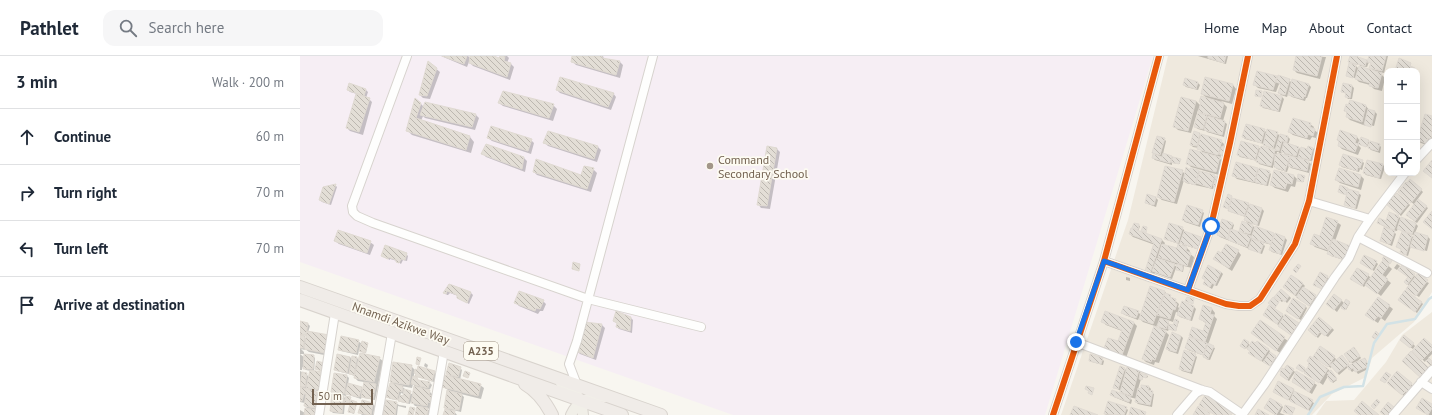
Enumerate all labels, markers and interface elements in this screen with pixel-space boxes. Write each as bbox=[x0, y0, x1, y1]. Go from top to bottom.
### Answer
search box bbox=[103, 10, 383, 46]
text: Pathlet bbox=[20, 16, 79, 40]
icon: search bbox=[117, 17, 139, 39]
text: Search here bbox=[149, 18, 224, 37]
text: Home bbox=[1204, 19, 1239, 37]
text: Map bbox=[1261, 19, 1287, 37]
text: About bbox=[1309, 19, 1345, 37]
text: Contact bbox=[1367, 19, 1412, 37]
map controls bbox=[1384, 68, 1420, 176]
button: + bbox=[1384, 68, 1420, 104]
text: 3 min bbox=[16, 71, 57, 93]
text: Walk · 200 m bbox=[212, 74, 284, 91]
button: − bbox=[1384, 104, 1420, 140]
icon: ahead bbox=[16, 126, 38, 148]
text: Continue bbox=[54, 127, 111, 146]
text: 60 m bbox=[256, 128, 284, 145]
button: locate bbox=[1384, 140, 1420, 176]
place label: Command Secondary School bbox=[718, 152, 809, 181]
marker: Command Secondary School bbox=[705, 161, 715, 171]
icon: right bbox=[16, 182, 38, 204]
text: Turn right bbox=[54, 183, 117, 202]
text: 70 m bbox=[256, 184, 284, 201]
route start bbox=[1202, 217, 1220, 235]
icon: left bbox=[16, 238, 38, 260]
text: Turn left bbox=[54, 239, 108, 258]
text: 70 m bbox=[256, 240, 284, 257]
icon: arrive bbox=[16, 294, 38, 316]
text: Arrive at destination bbox=[54, 295, 185, 314]
street label: Nnamdi Azikwe Way bbox=[350, 298, 452, 348]
route end bbox=[1067, 333, 1085, 351]
road number: A235 bbox=[464, 342, 498, 360]
scale bar bbox=[312, 387, 373, 406]
text: 50 m bbox=[318, 389, 342, 403]

